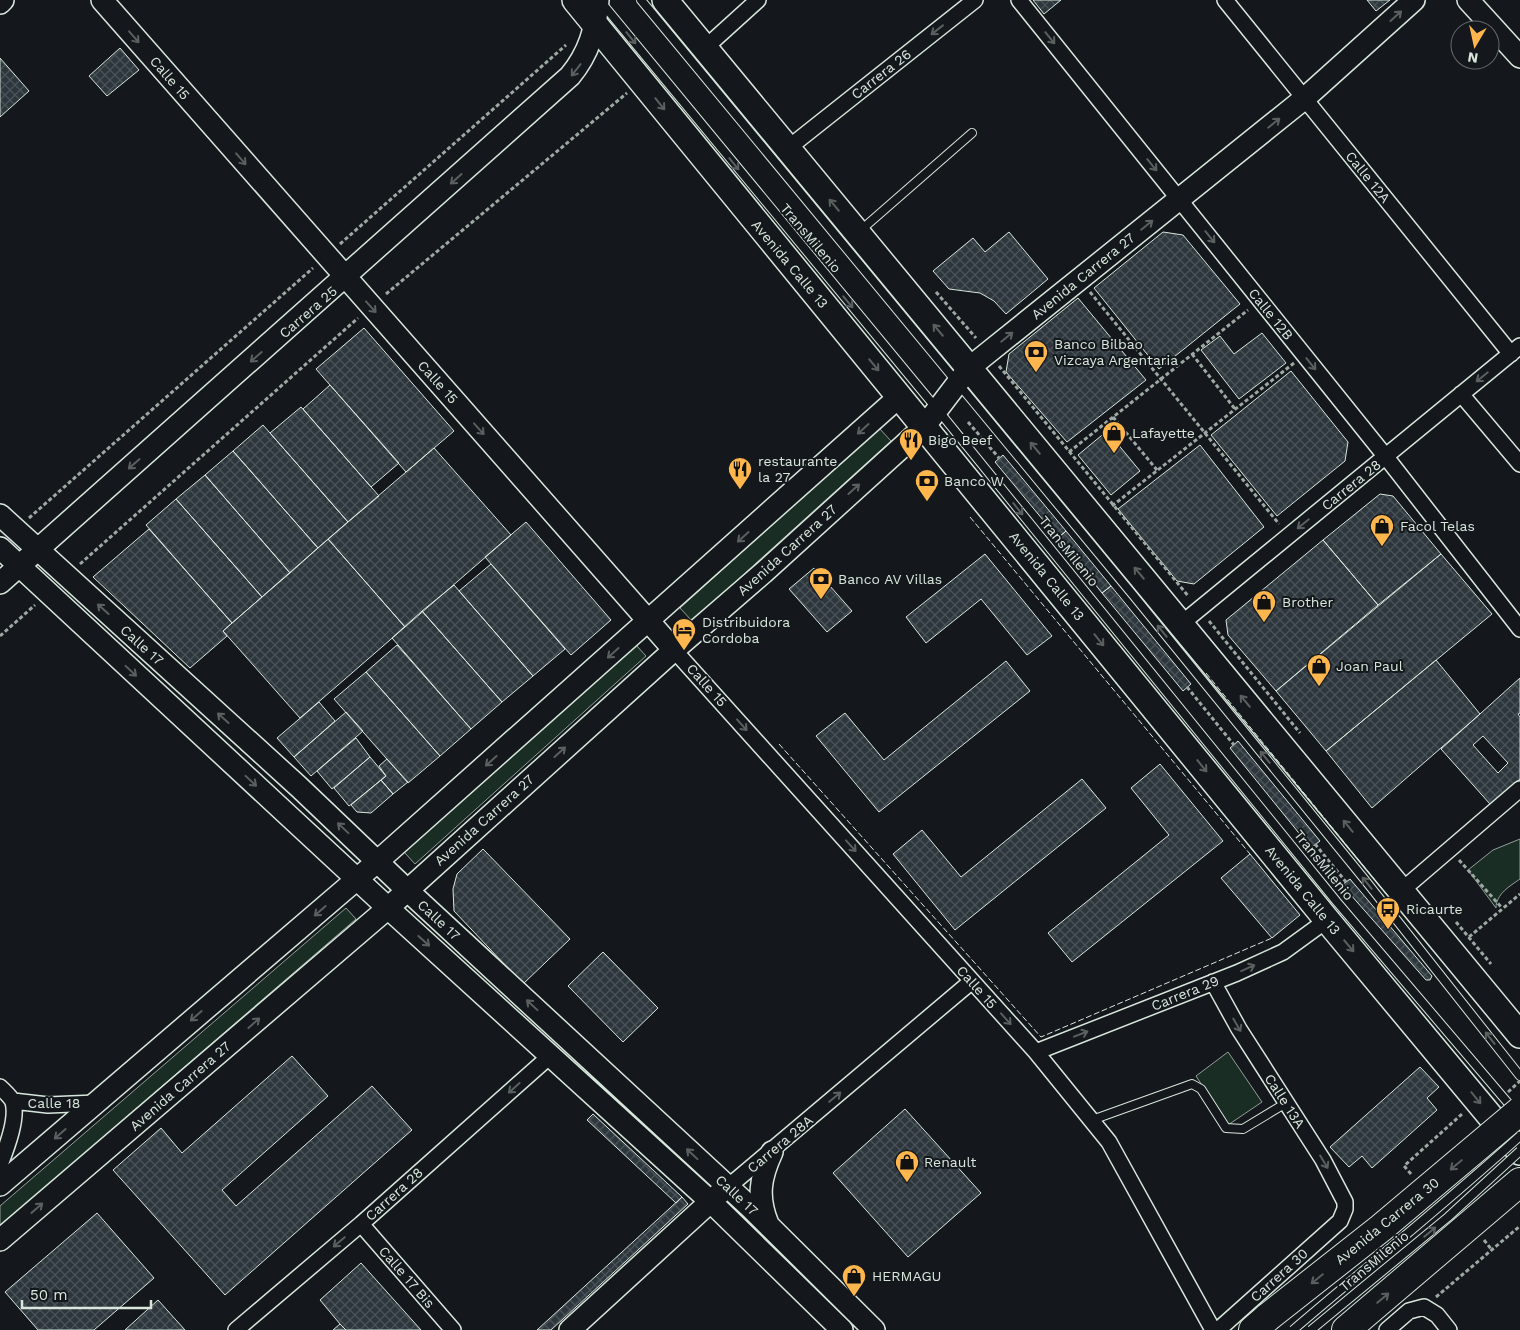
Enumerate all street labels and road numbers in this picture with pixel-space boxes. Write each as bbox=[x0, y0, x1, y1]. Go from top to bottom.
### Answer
street label: Carrera 26 bbox=[848, 46, 914, 102]
street label: Calle 15 bbox=[147, 53, 193, 103]
street label: Calle 12A bbox=[1342, 148, 1394, 206]
street label: TransMilenio bbox=[777, 200, 845, 276]
street label: Avenida Calle 13 bbox=[749, 217, 831, 311]
street label: Avenida Carrera 27 bbox=[1028, 229, 1138, 323]
street label: Carrera 25 bbox=[276, 283, 340, 341]
street label: Calle 12B bbox=[1245, 285, 1297, 343]
street label: Calle 15 bbox=[415, 357, 461, 407]
street label: Carrera 28 bbox=[1318, 456, 1384, 514]
street label: Avenida Carrera 27 bbox=[734, 501, 840, 599]
street label: TransMilenio bbox=[1036, 513, 1102, 589]
street label: Avenida Calle 13 bbox=[1006, 528, 1088, 624]
street label: Calle 17 bbox=[117, 622, 167, 668]
street label: Calle 15 bbox=[684, 660, 730, 710]
street label: Avenida Carrera 27 bbox=[431, 771, 537, 869]
street label: TransMilenio bbox=[1291, 827, 1357, 903]
street label: Avenida Calle 13 bbox=[1262, 842, 1344, 938]
street label: Calle 17 bbox=[415, 896, 464, 944]
street label: Calle 15 bbox=[954, 962, 1000, 1012]
street label: Carrera 29 bbox=[1149, 972, 1221, 1014]
street label: Avenida Carrera 27 bbox=[126, 1038, 234, 1134]
street label: Calle 13A bbox=[1262, 1071, 1308, 1131]
street label: Calle 18 bbox=[28, 1095, 80, 1111]
street label: Carrera 28A bbox=[744, 1112, 816, 1176]
street label: Carrera 28 bbox=[362, 1164, 426, 1224]
street label: Calle 17 bbox=[713, 1171, 762, 1219]
street label: Avenida Carrera 30 bbox=[1332, 1174, 1442, 1268]
street label: TransMilenio bbox=[1336, 1227, 1412, 1295]
street label: Calle 17 Bis bbox=[376, 1243, 438, 1311]
street label: Carrera 30 bbox=[1247, 1245, 1311, 1305]

